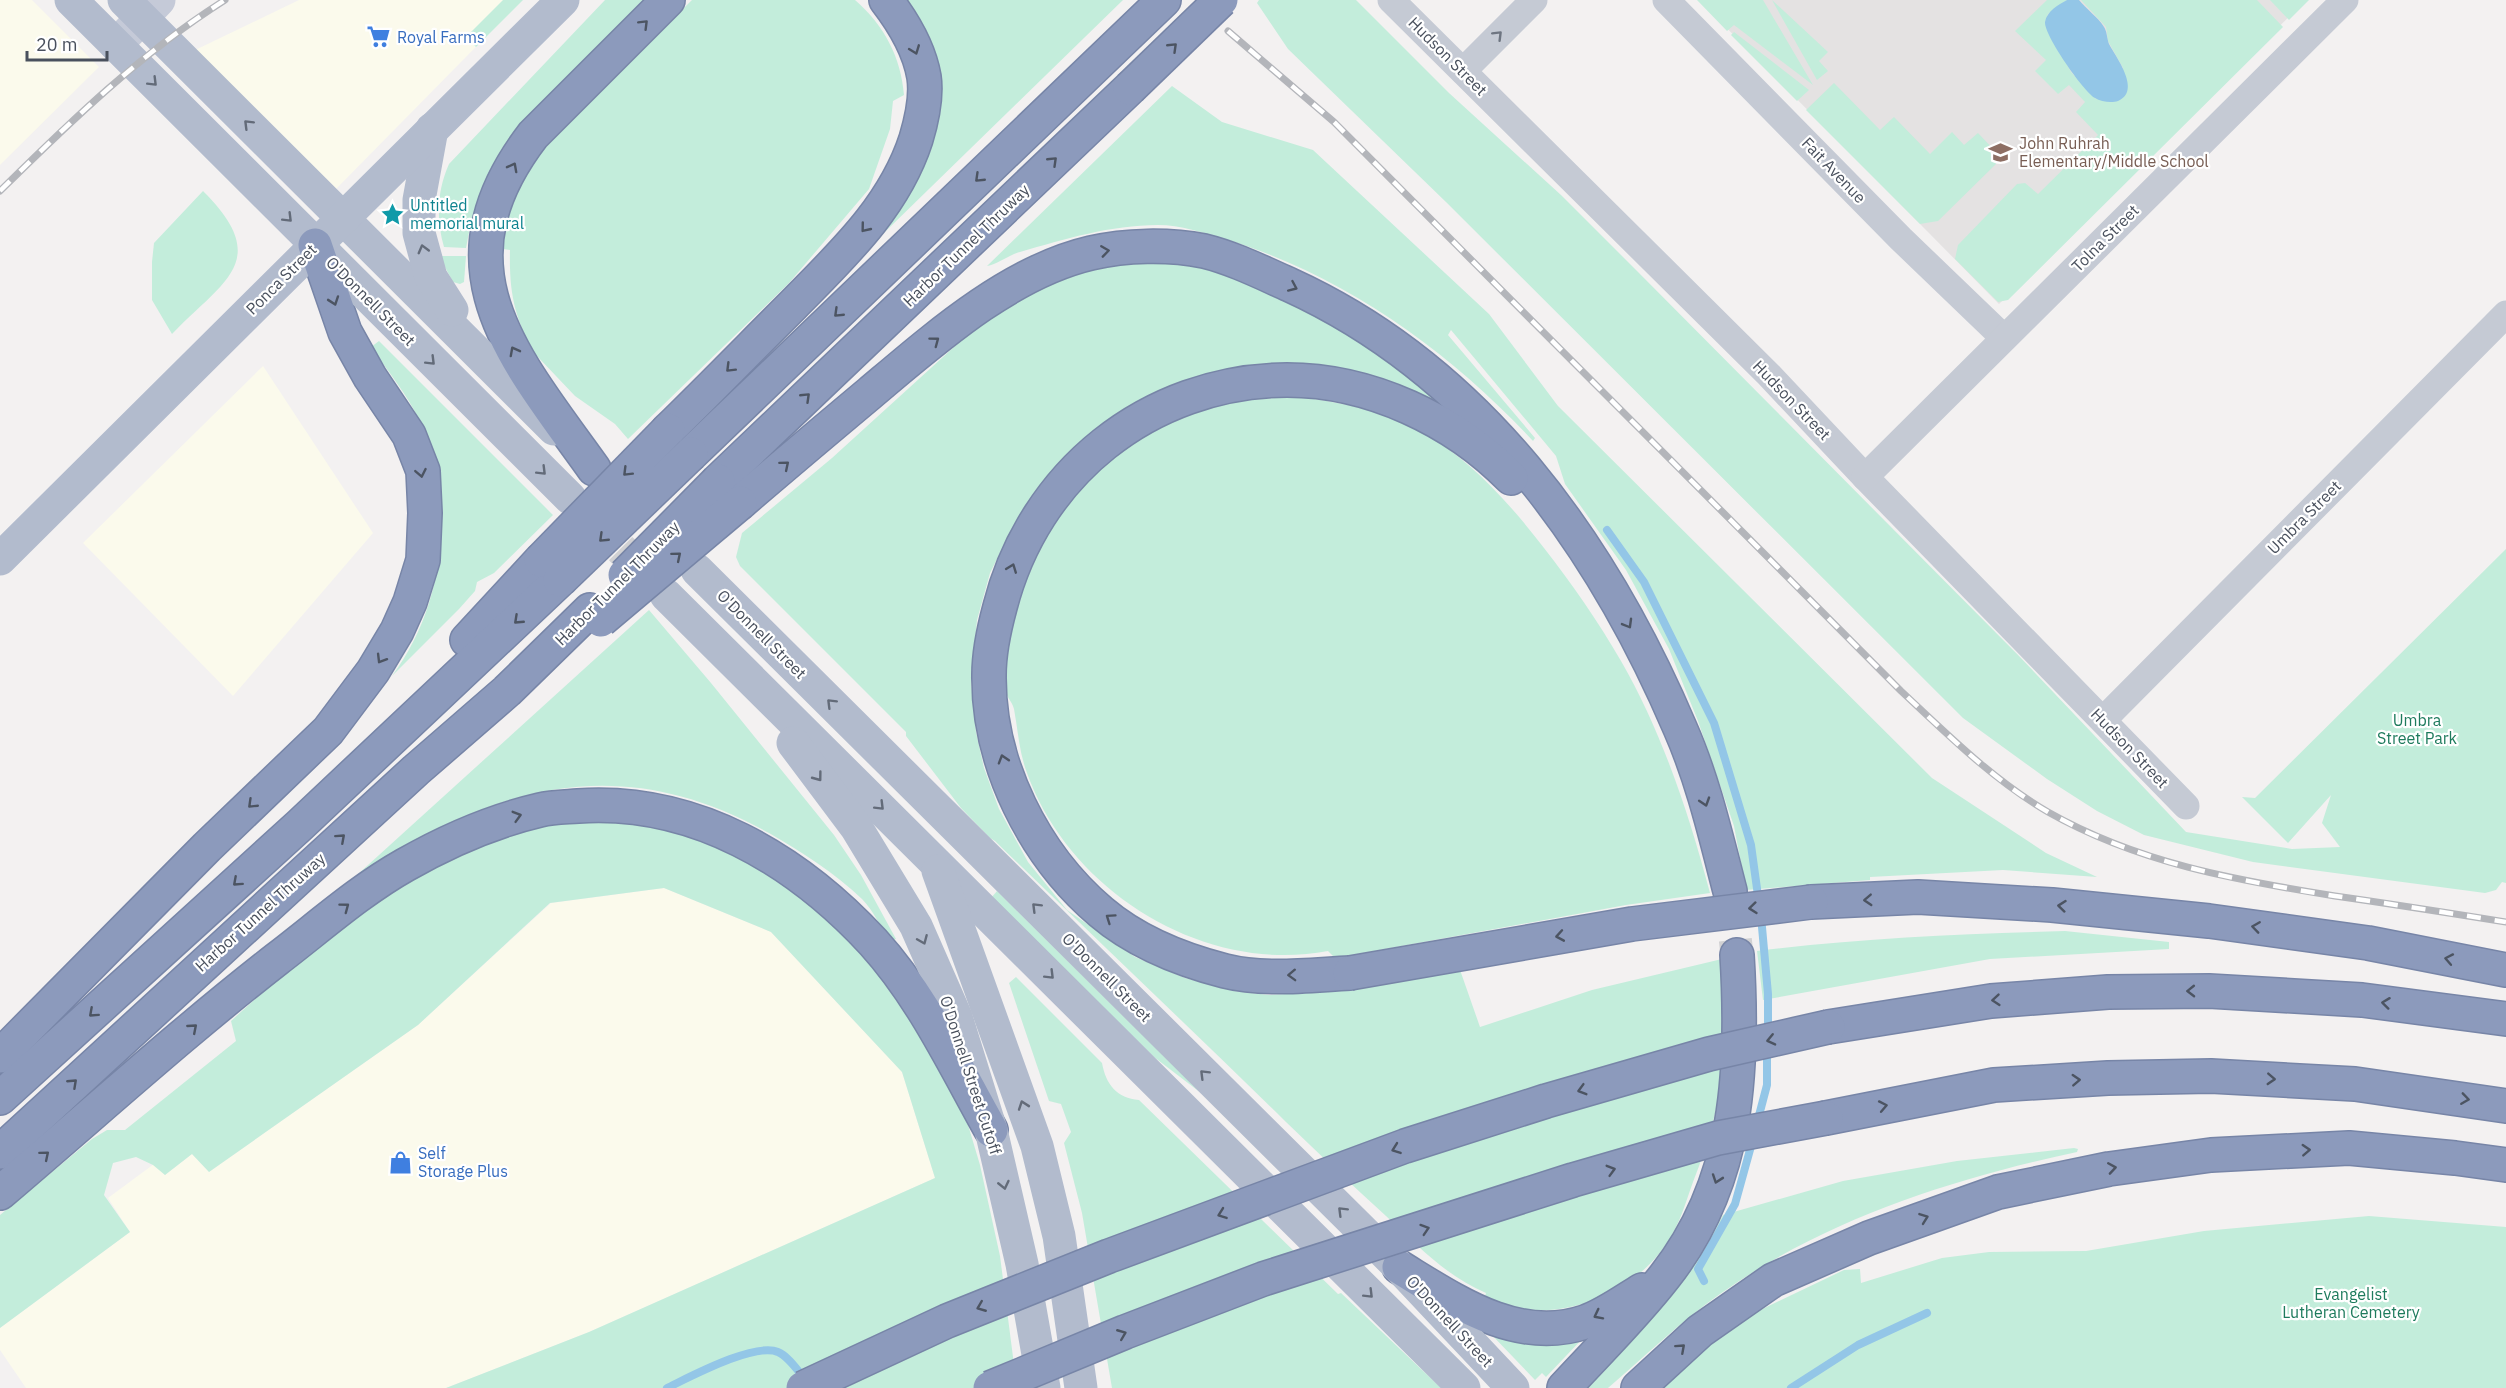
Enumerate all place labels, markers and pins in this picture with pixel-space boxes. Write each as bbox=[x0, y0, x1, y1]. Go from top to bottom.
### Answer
supermarket icon: Royal Farms bbox=[366, 24, 392, 50]
place label: Royal Farms bbox=[397, 27, 485, 47]
place label: John Ruhrah Elementary/Middle School bbox=[2019, 133, 2209, 171]
school or university icon: John Ruhrah Elementary/Middle School bbox=[1988, 139, 2014, 165]
place label: Untitled memorial mural bbox=[410, 195, 524, 233]
place icon: Untitled memorial mural bbox=[379, 201, 405, 227]
place label: Self Storage Plus bbox=[418, 1143, 508, 1181]
shop icon: Self Storage Plus bbox=[387, 1149, 413, 1175]

